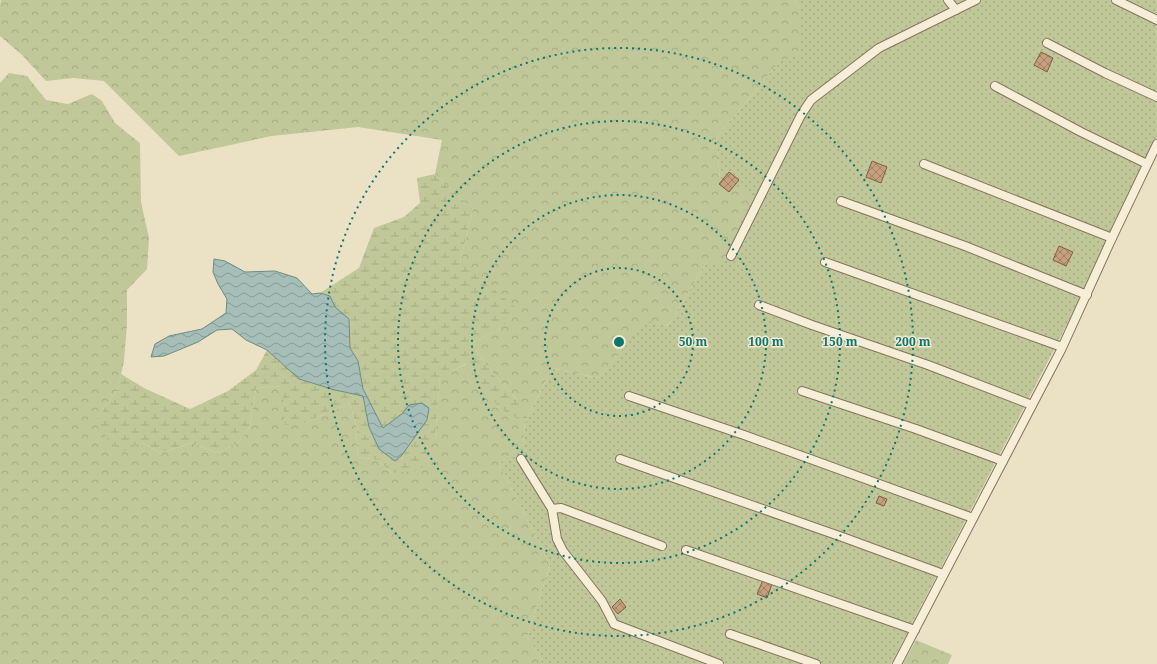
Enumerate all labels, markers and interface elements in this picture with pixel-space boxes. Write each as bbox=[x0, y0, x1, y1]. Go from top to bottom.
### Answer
text: 50 m bbox=[679, 333, 707, 350]
text: 100 m bbox=[748, 333, 784, 350]
text: 150 m bbox=[822, 333, 858, 350]
text: 200 m bbox=[895, 333, 931, 350]
centre of rings bbox=[612, 335, 626, 349]

